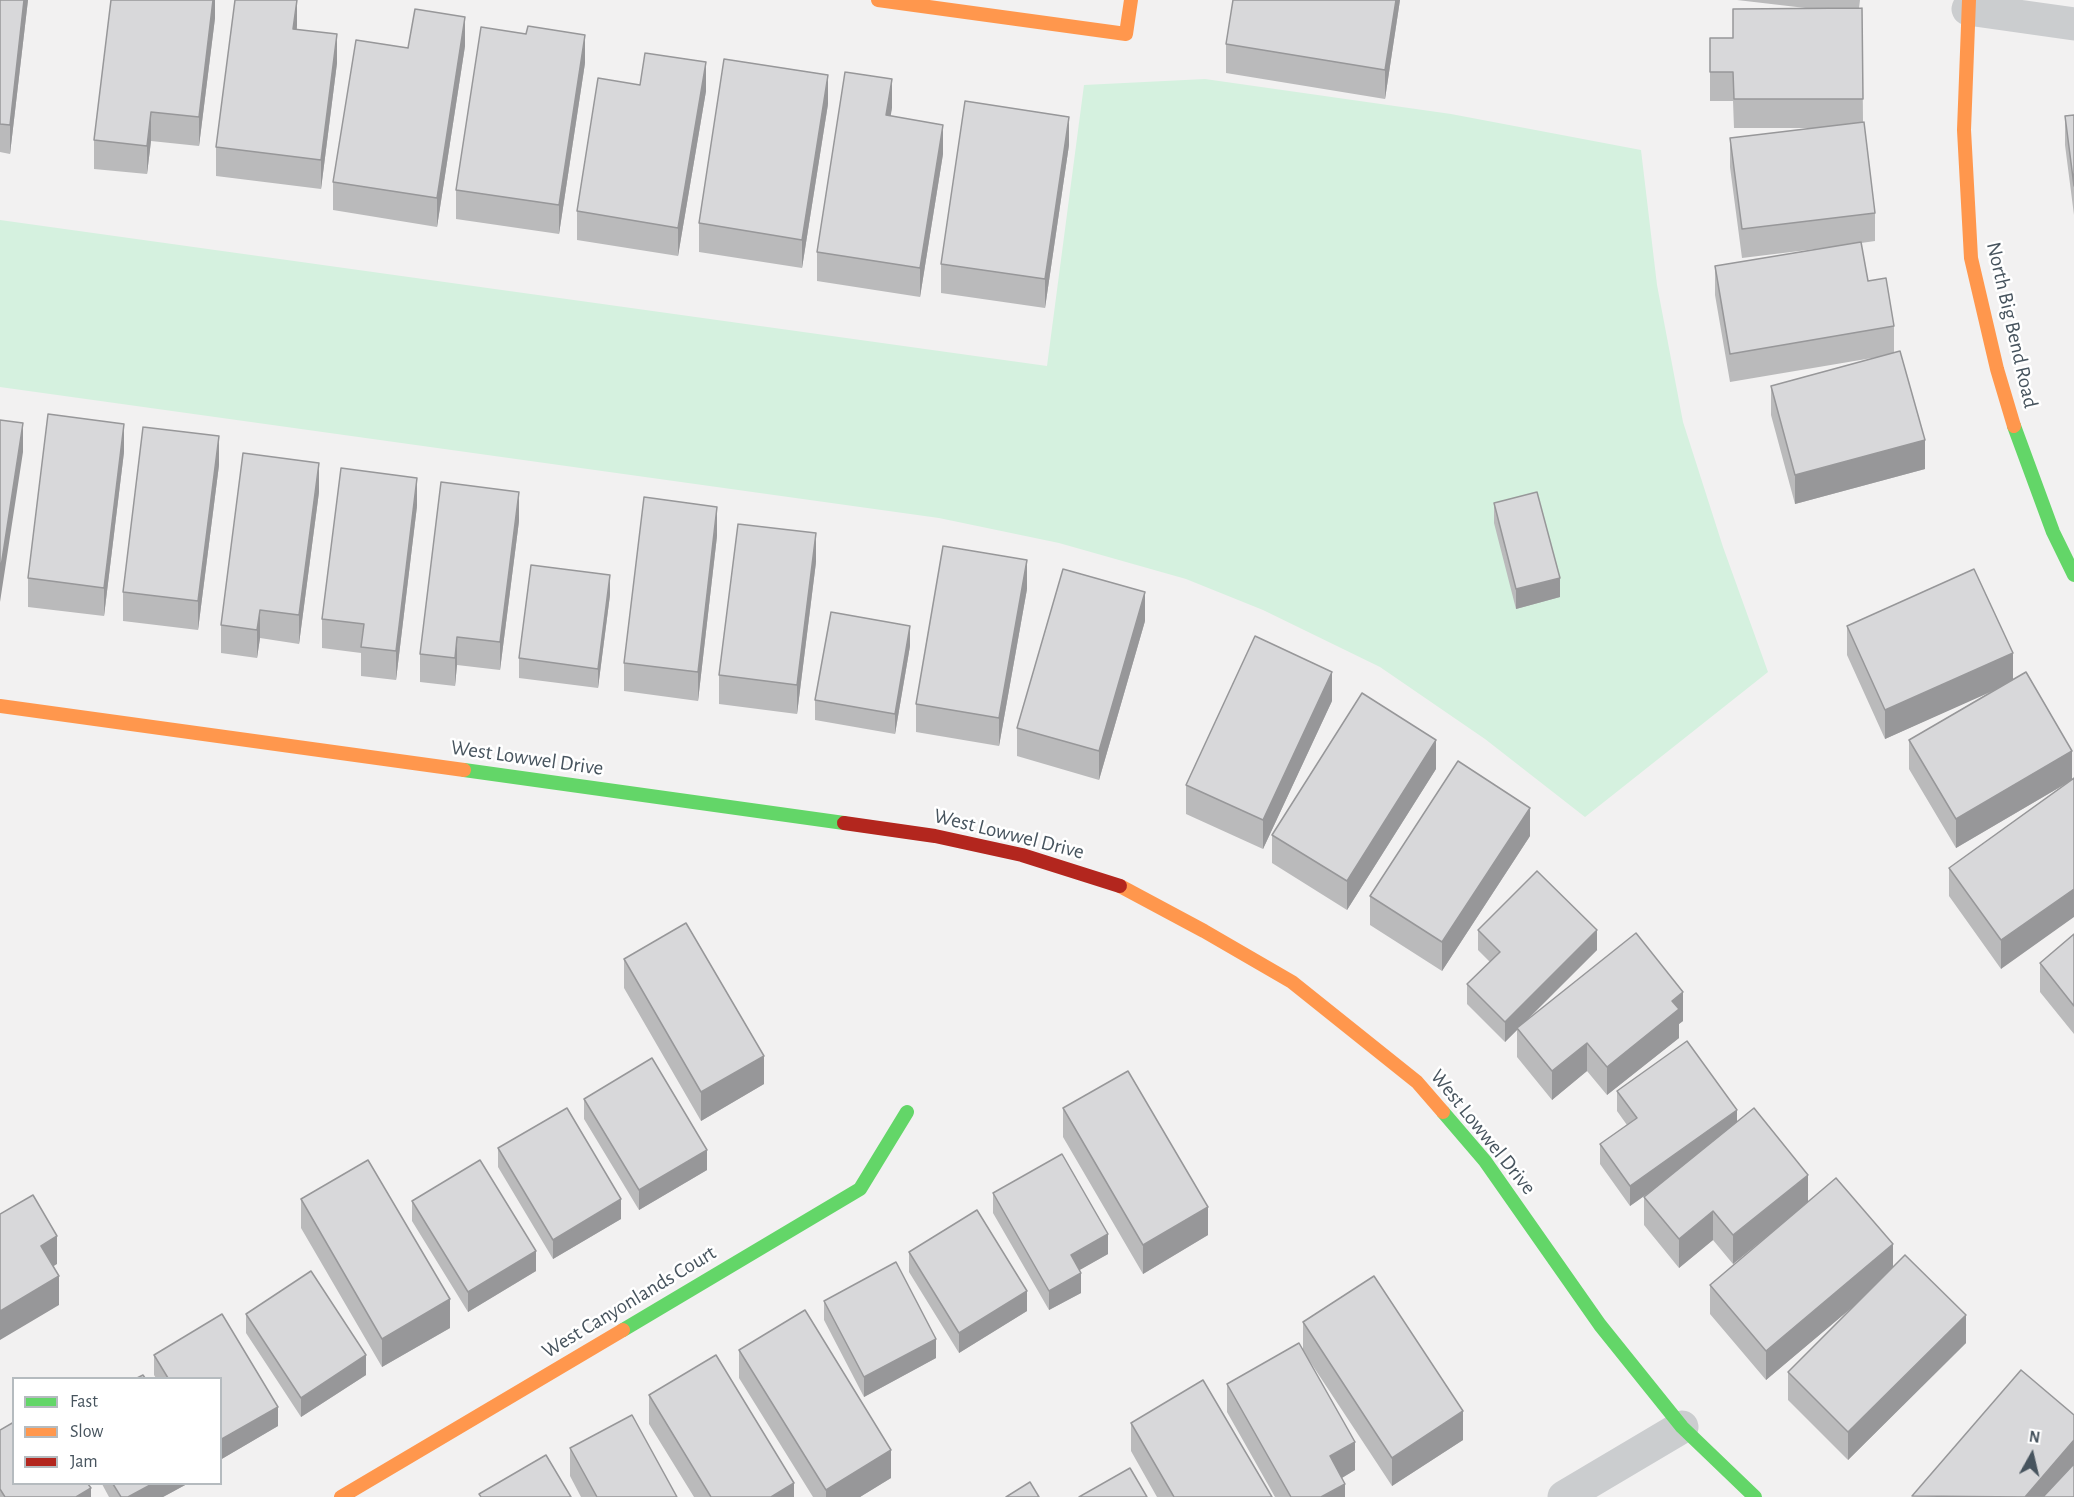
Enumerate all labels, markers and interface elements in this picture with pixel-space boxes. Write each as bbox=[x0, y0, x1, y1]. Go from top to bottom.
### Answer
street label: North Big Bend Road bbox=[1981, 240, 2043, 410]
street label: West Lowwel Drive bbox=[449, 735, 605, 781]
street label: West Lowwel Drive bbox=[931, 803, 1087, 865]
street label: West Lowwel Drive bbox=[1425, 1064, 1541, 1200]
street label: West Canyonlands Court bbox=[538, 1240, 720, 1364]
legend bbox=[12, 1377, 222, 1485]
text: Fast bbox=[70, 1393, 98, 1411]
text: Slow bbox=[70, 1423, 103, 1441]
north arrow bbox=[2002, 1425, 2062, 1485]
text: N bbox=[2028, 1428, 2041, 1446]
text: Jam bbox=[70, 1453, 98, 1471]

